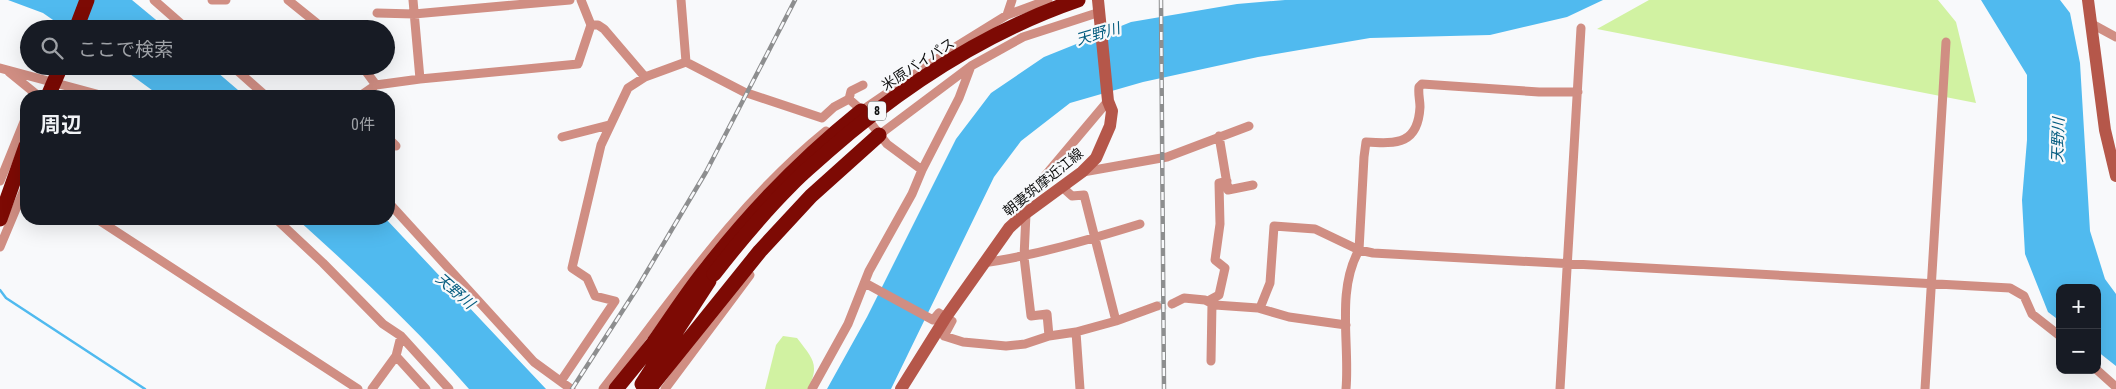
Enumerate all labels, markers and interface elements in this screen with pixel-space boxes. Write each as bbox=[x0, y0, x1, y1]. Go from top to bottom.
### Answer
water label: 天野川 bbox=[1074, 19, 1124, 49]
search box bbox=[20, 20, 395, 75]
icon: search bbox=[38, 34, 66, 62]
street label: 米原バイパス bbox=[879, 34, 957, 94]
text: ここで検索 bbox=[78, 38, 173, 61]
road number: 8 bbox=[868, 102, 886, 120]
text: 周辺 bbox=[40, 113, 82, 137]
text: 0件 bbox=[351, 115, 375, 134]
water label: 天野川 bbox=[2048, 115, 2068, 163]
street label: 朝妻筑摩近江線 bbox=[1000, 145, 1086, 219]
water label: 天野川 bbox=[432, 269, 479, 314]
map controls bbox=[2056, 284, 2101, 374]
button: + bbox=[2056, 284, 2101, 329]
button: − bbox=[2056, 329, 2101, 374]

